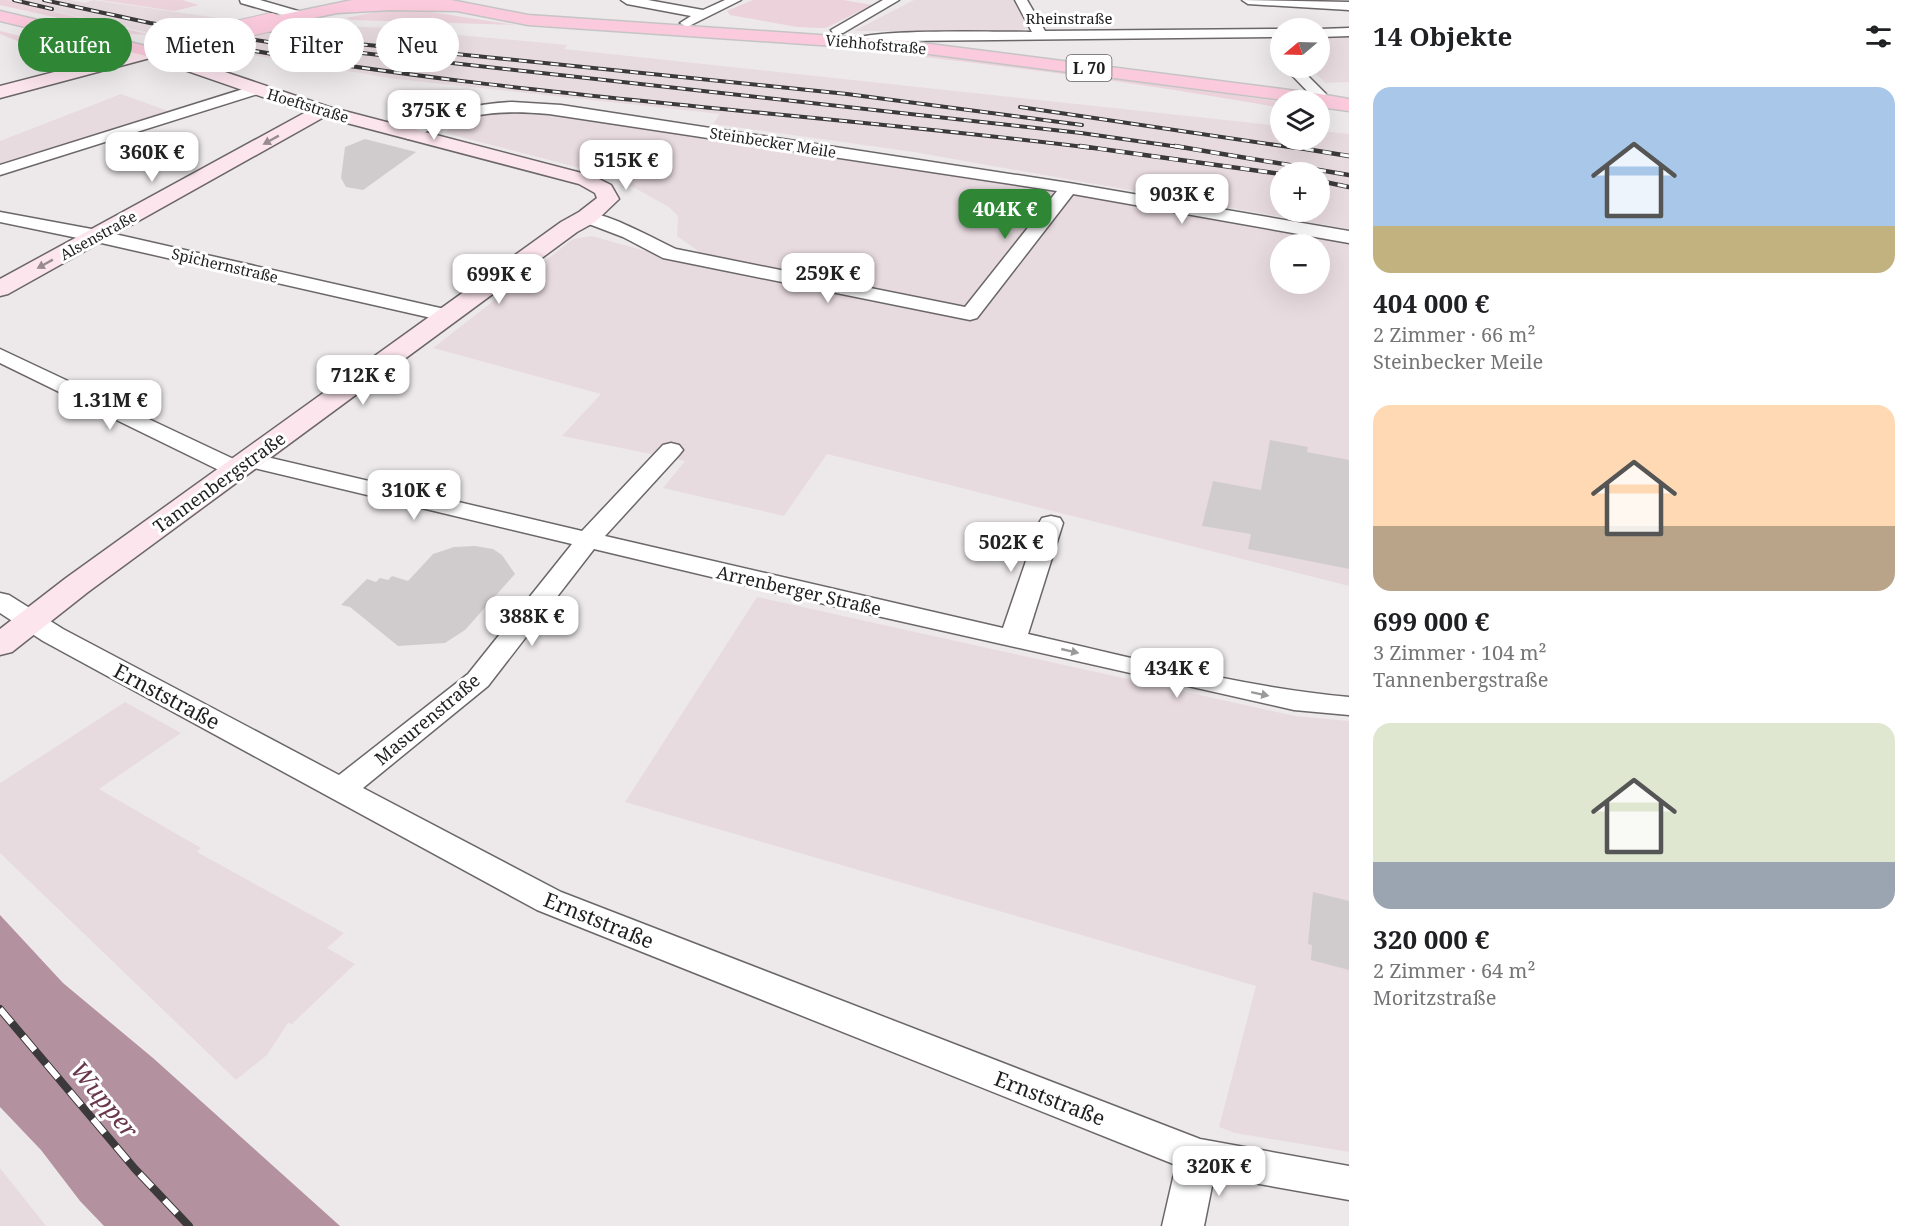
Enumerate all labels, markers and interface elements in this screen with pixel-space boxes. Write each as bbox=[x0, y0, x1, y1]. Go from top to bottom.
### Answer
street label: Rheinstraße bbox=[1026, 8, 1112, 28]
chip: Kaufen bbox=[18, 18, 132, 72]
chip: Mieten bbox=[144, 18, 256, 72]
chip: Filter bbox=[268, 18, 364, 72]
chip: Neu bbox=[376, 18, 459, 72]
north arrow bbox=[1270, 18, 1330, 78]
map controls bbox=[1270, 18, 1330, 294]
text: 14 Objekte bbox=[1373, 18, 1512, 54]
icon: filters bbox=[1862, 20, 1895, 53]
street label: Viehhofstraße bbox=[825, 30, 927, 58]
road number: L 70 bbox=[1066, 55, 1112, 81]
street label: Hoeftstraße bbox=[265, 83, 351, 127]
pin: 375K € bbox=[385, 90, 483, 141]
button: layers bbox=[1270, 90, 1330, 150]
text: 375K € bbox=[402, 96, 466, 123]
street label: Steinbecker Meile bbox=[708, 122, 838, 162]
icon: home bbox=[1580, 126, 1688, 234]
pin: 360K € bbox=[103, 132, 201, 183]
one-way arrow bbox=[263, 135, 280, 145]
text: 360K € bbox=[120, 138, 184, 165]
pin: 515K € bbox=[577, 140, 675, 191]
text: 515K € bbox=[594, 146, 658, 173]
button: + bbox=[1270, 162, 1330, 222]
pin: 903K € bbox=[1133, 174, 1231, 225]
text: 903K € bbox=[1150, 180, 1214, 207]
pin: 404K € bbox=[956, 189, 1054, 240]
text: 404K € bbox=[973, 195, 1037, 222]
street label: Alsenstraße bbox=[56, 206, 140, 264]
button: − bbox=[1270, 234, 1330, 294]
street label: Spichernstraße bbox=[170, 243, 280, 287]
pin: 259K € bbox=[779, 253, 877, 304]
pin: 699K € bbox=[450, 254, 548, 305]
one-way arrow bbox=[37, 259, 54, 269]
text: 259K € bbox=[796, 259, 860, 286]
text: 699K € bbox=[467, 260, 531, 287]
text: 404 000 € bbox=[1373, 285, 1489, 321]
text: 2 Zimmer · 66 m² bbox=[1373, 321, 1535, 348]
text: Steinbecker Meile bbox=[1373, 348, 1543, 375]
pin: 712K € bbox=[314, 355, 412, 406]
text: 712K € bbox=[331, 361, 395, 388]
pin: 1.31M € bbox=[55, 380, 165, 431]
text: 1.31M € bbox=[72, 386, 148, 413]
street label: Tannenbergstraße bbox=[148, 426, 290, 538]
icon: home bbox=[1580, 444, 1688, 552]
pin: 310K € bbox=[365, 470, 463, 521]
text: 310K € bbox=[382, 476, 446, 503]
pin: 502K € bbox=[962, 522, 1060, 573]
text: 502K € bbox=[979, 528, 1043, 555]
street label: Arrenberger Straße bbox=[714, 559, 884, 621]
pin: 388K € bbox=[483, 596, 581, 647]
text: 388K € bbox=[500, 602, 564, 629]
text: 699 000 € bbox=[1373, 603, 1489, 639]
text: 3 Zimmer · 104 m² bbox=[1373, 639, 1547, 666]
one-way arrow bbox=[1061, 646, 1079, 656]
pin: 434K € bbox=[1128, 648, 1226, 699]
text: 434K € bbox=[1145, 654, 1209, 681]
street label: Ernststraße bbox=[109, 656, 225, 736]
text: Tannenbergstraße bbox=[1373, 666, 1548, 693]
street label: Masurenstraße bbox=[369, 668, 485, 770]
one-way arrow bbox=[1251, 690, 1270, 699]
icon: home bbox=[1580, 762, 1688, 870]
street label: Ernststraße bbox=[540, 885, 658, 955]
text: 320 000 € bbox=[1373, 921, 1489, 957]
text: 2 Zimmer · 64 m² bbox=[1373, 957, 1535, 984]
text: Moritzstraße bbox=[1373, 984, 1496, 1011]
water label: Wupper bbox=[64, 1054, 147, 1145]
street label: Ernststraße bbox=[991, 1064, 1109, 1132]
pin: 320K € bbox=[1170, 1146, 1268, 1197]
text: 320K € bbox=[1187, 1152, 1251, 1179]

